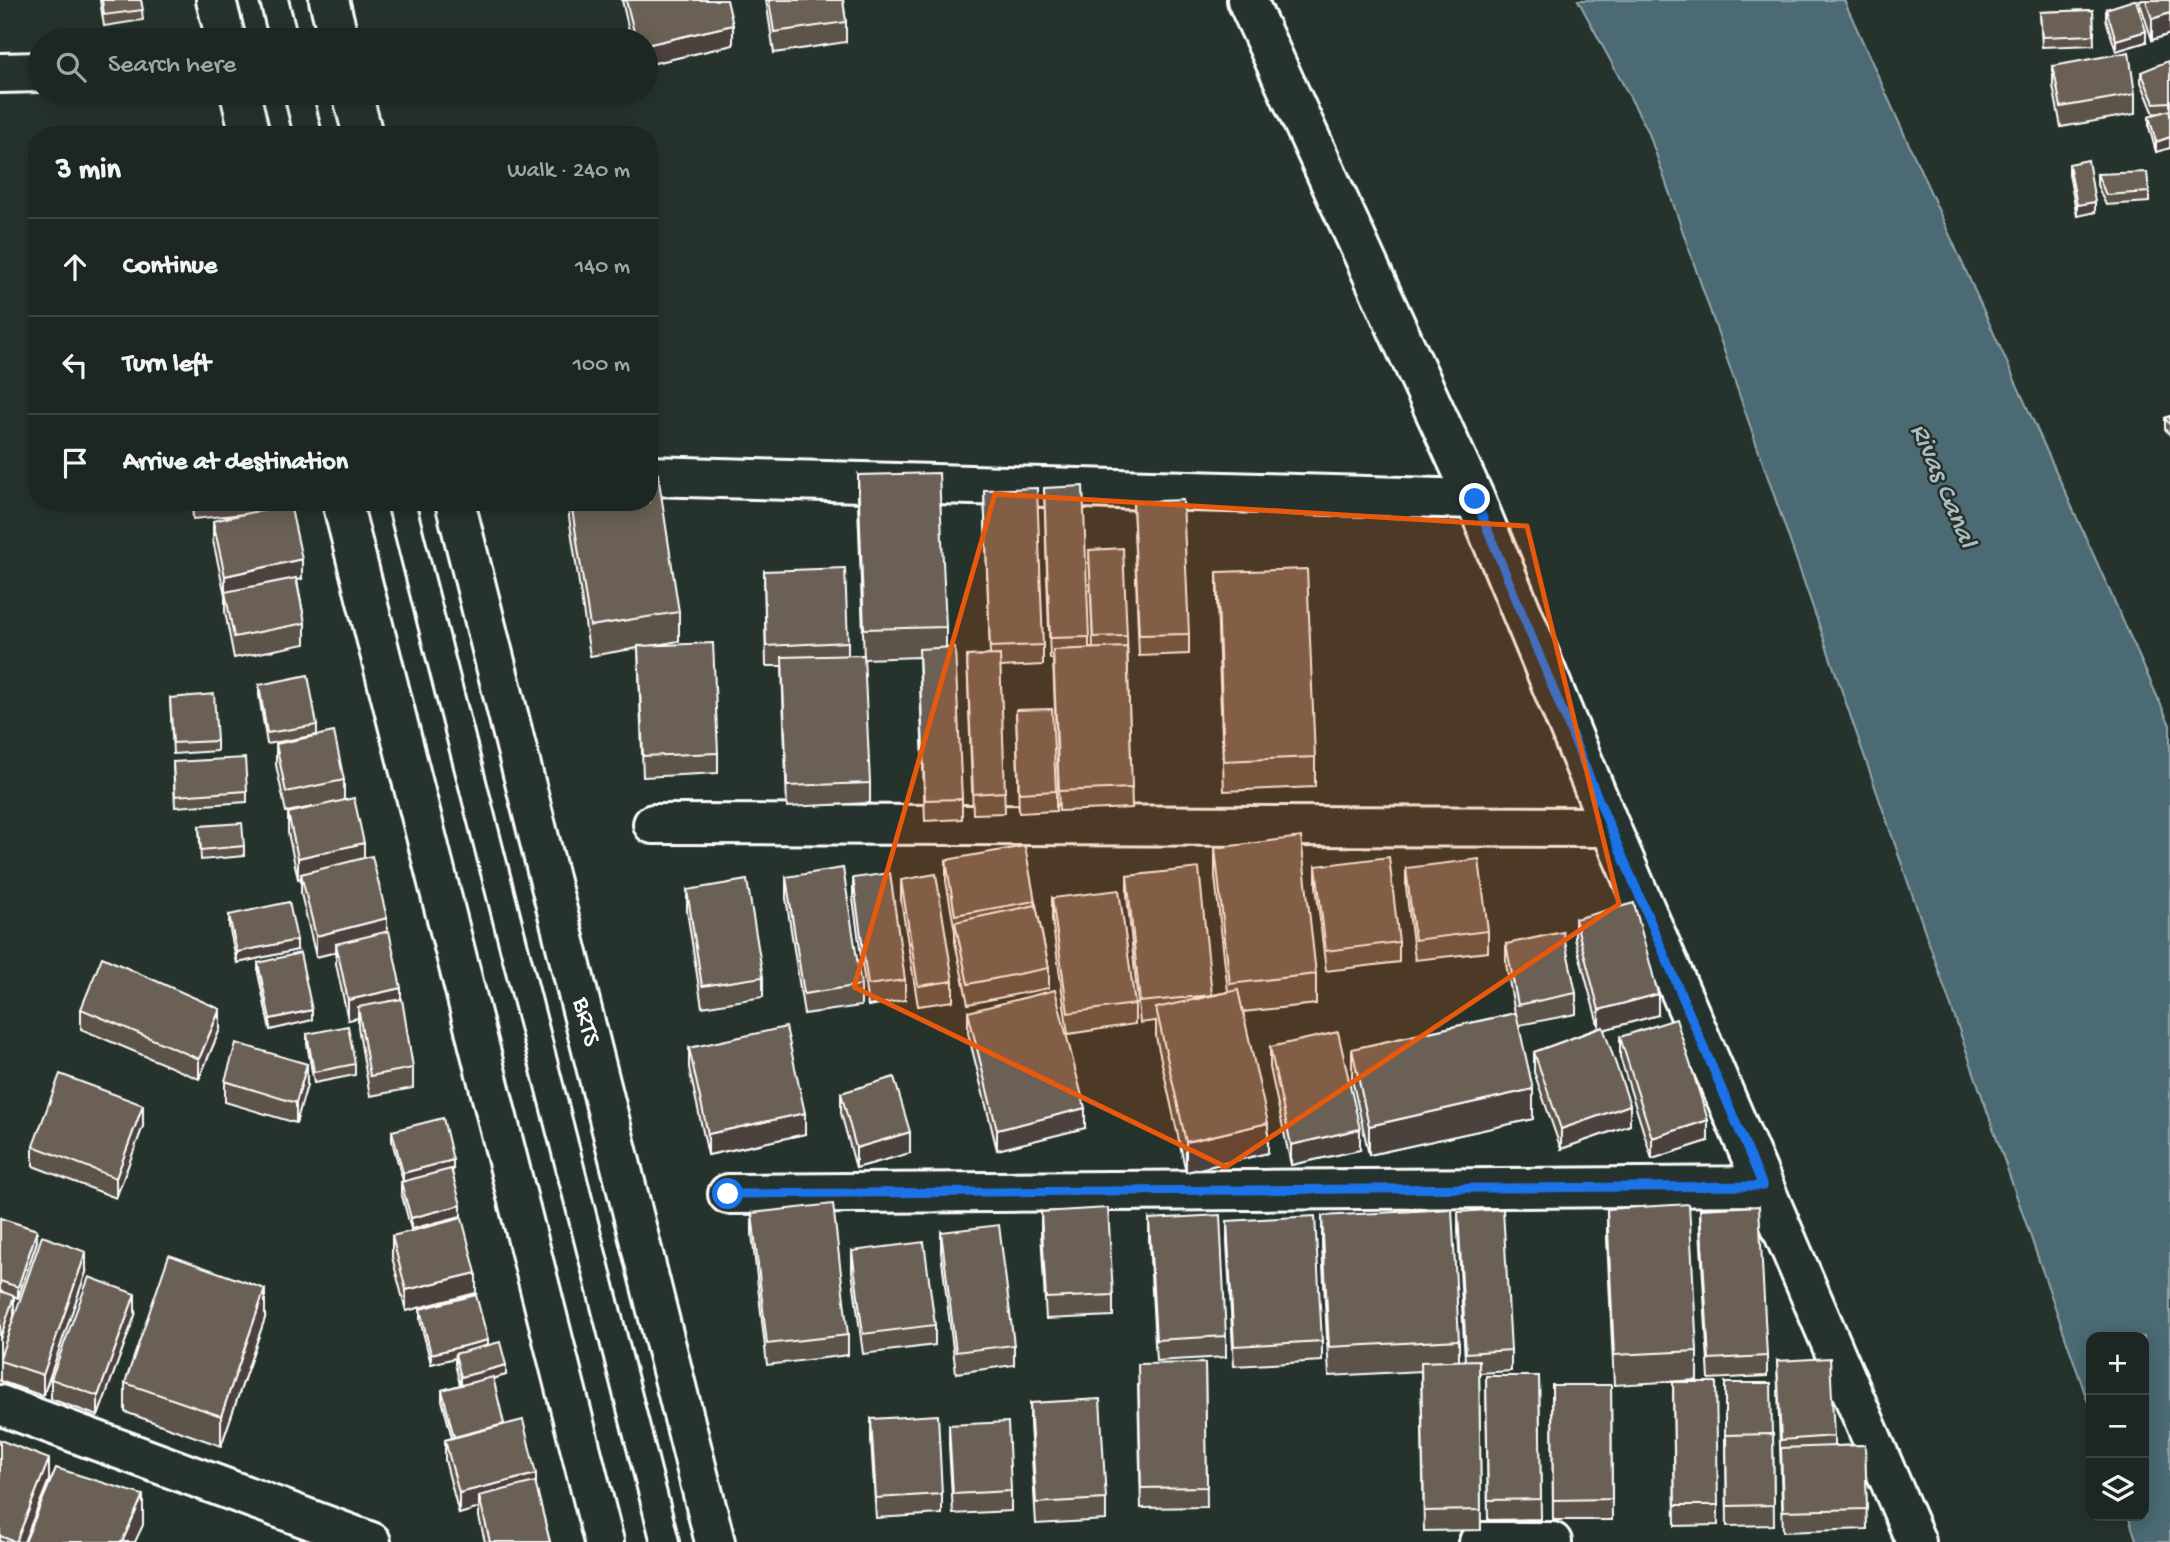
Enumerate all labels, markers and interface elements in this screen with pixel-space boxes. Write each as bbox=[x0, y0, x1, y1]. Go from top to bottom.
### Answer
search box bbox=[28, 28, 658, 105]
icon: search bbox=[52, 48, 90, 86]
text: Search here bbox=[108, 51, 236, 82]
text: 3 min bbox=[56, 154, 121, 189]
text: Walk · 240 m bbox=[507, 158, 630, 185]
icon: ahead bbox=[56, 248, 94, 286]
text: Continue bbox=[123, 252, 217, 283]
text: 140 m bbox=[575, 254, 630, 281]
icon: left bbox=[56, 346, 94, 384]
text: Turn left bbox=[123, 350, 211, 381]
text: 100 m bbox=[573, 352, 630, 379]
water label: Rivas Canal bbox=[1901, 419, 1984, 555]
icon: arrive bbox=[56, 444, 94, 482]
text: Arrive at destination bbox=[123, 448, 348, 479]
route end bbox=[1459, 483, 1490, 514]
street label: BRTS bbox=[564, 993, 606, 1050]
route start bbox=[712, 1178, 743, 1209]
map controls bbox=[2086, 1332, 2149, 1521]
button: + bbox=[2086, 1332, 2149, 1395]
button: − bbox=[2086, 1395, 2149, 1458]
button: layers bbox=[2086, 1458, 2149, 1521]

